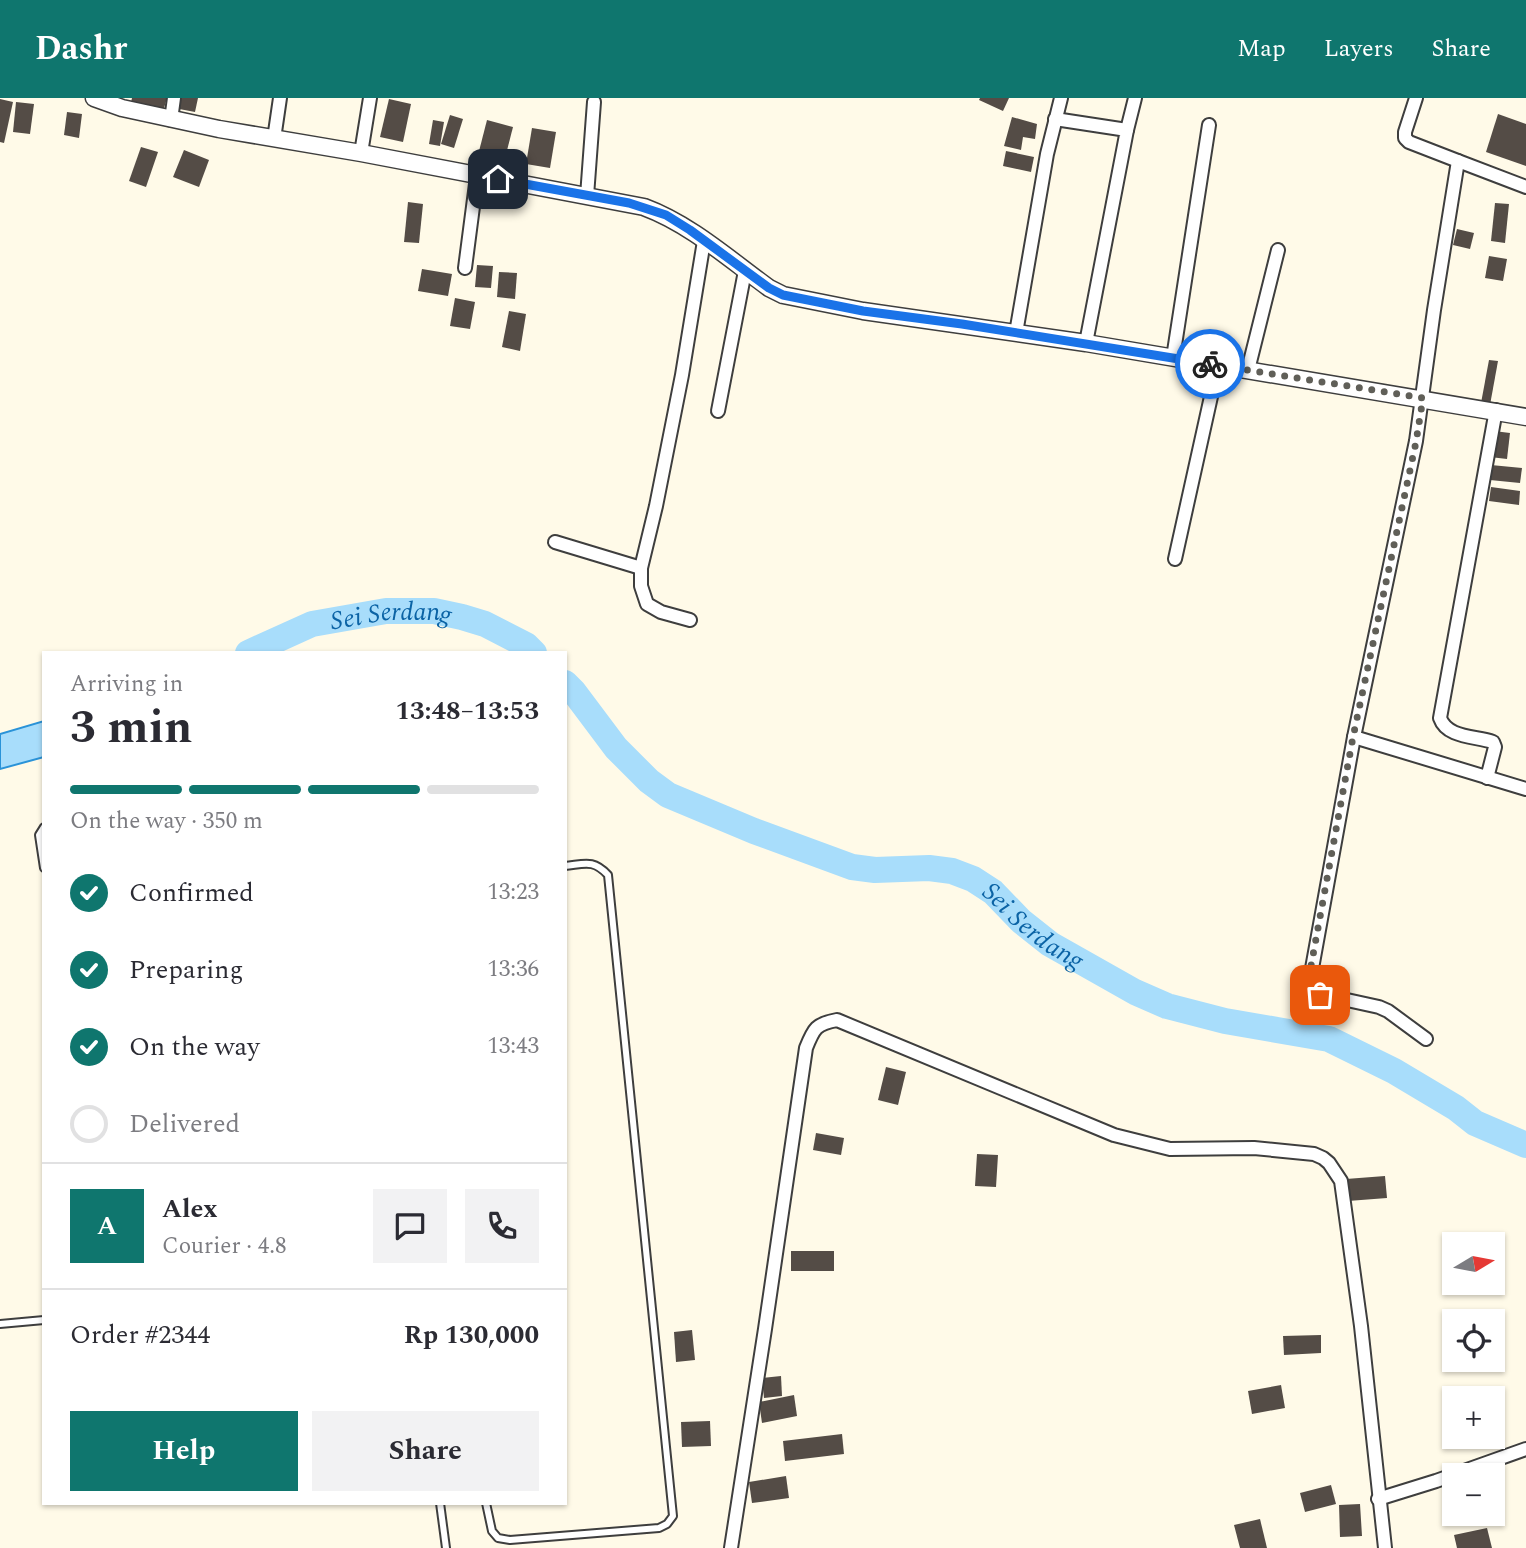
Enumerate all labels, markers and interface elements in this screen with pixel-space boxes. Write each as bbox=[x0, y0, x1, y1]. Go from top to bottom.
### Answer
text: Dashr bbox=[35, 24, 127, 74]
text: Map bbox=[1237, 31, 1286, 67]
text: Layers bbox=[1324, 31, 1394, 67]
text: Share bbox=[1432, 31, 1491, 67]
pin bbox=[468, 149, 528, 209]
icon: home bbox=[479, 160, 517, 198]
courier bbox=[1175, 329, 1245, 399]
icon: bike bbox=[1191, 345, 1229, 383]
water label: Sei Serdang bbox=[327, 591, 457, 641]
text: Arriving in bbox=[70, 667, 183, 702]
text: 13:48–13:53 bbox=[395, 691, 539, 731]
text: 3 min bbox=[70, 693, 192, 763]
text: On the way · 350 m bbox=[70, 804, 263, 839]
water label: Sei Serdang bbox=[975, 872, 1092, 981]
text: Confirmed bbox=[129, 873, 254, 913]
icon: check bbox=[70, 874, 108, 912]
text: 13:23 bbox=[487, 875, 539, 910]
text: Preparing bbox=[129, 950, 243, 990]
icon: check bbox=[70, 951, 108, 989]
text: 13:36 bbox=[487, 952, 539, 987]
pin bbox=[1290, 965, 1350, 1025]
icon: bag bbox=[1301, 976, 1339, 1014]
text: On the way bbox=[129, 1027, 260, 1067]
icon: check bbox=[70, 1028, 108, 1066]
text: 13:43 bbox=[487, 1029, 539, 1064]
text: Delivered bbox=[129, 1104, 240, 1144]
text: Alex bbox=[162, 1189, 217, 1229]
button: chat bbox=[373, 1189, 447, 1263]
button: phone bbox=[465, 1189, 539, 1263]
text: A bbox=[97, 1206, 117, 1246]
text: Courier · 4.8 bbox=[162, 1229, 287, 1264]
north arrow bbox=[1442, 1232, 1505, 1295]
map controls bbox=[1442, 1232, 1505, 1526]
button: locate bbox=[1442, 1309, 1505, 1372]
text: Order #2344 bbox=[70, 1315, 210, 1355]
text: Rp 130,000 bbox=[404, 1315, 539, 1355]
button: + bbox=[1442, 1386, 1505, 1449]
button: Help bbox=[70, 1411, 298, 1491]
button: Share bbox=[312, 1411, 539, 1491]
button: − bbox=[1442, 1463, 1505, 1526]

